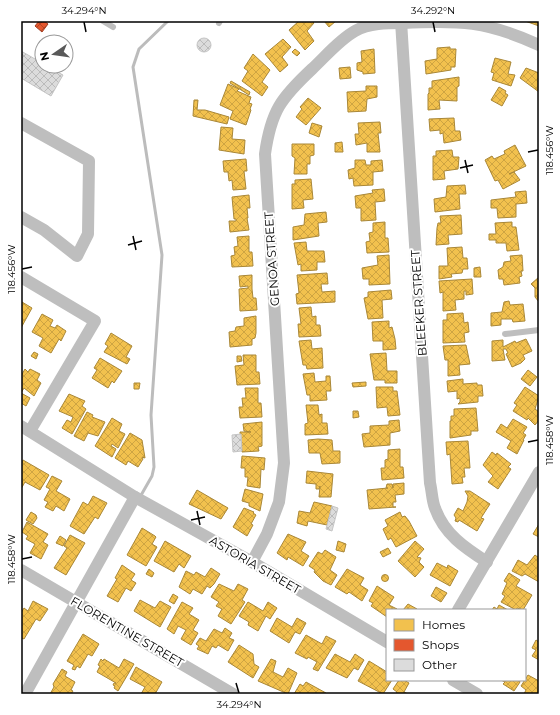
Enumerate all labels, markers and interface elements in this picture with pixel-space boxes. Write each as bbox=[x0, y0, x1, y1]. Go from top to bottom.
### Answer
text: 34.294°N bbox=[61, 4, 107, 17]
text: 34.292°N bbox=[411, 4, 455, 17]
north arrow bbox=[34, 34, 74, 74]
text: N bbox=[36, 50, 52, 62]
text: 118.456°W bbox=[543, 125, 556, 175]
street label: GENOA STREET bbox=[261, 211, 282, 307]
text: 118.456°W bbox=[5, 244, 18, 294]
street label: BLEEKER STREET bbox=[407, 249, 430, 357]
text: 118.458°W bbox=[543, 415, 556, 465]
street label: ASTORIA STREET bbox=[207, 532, 303, 597]
text: 118.458°W bbox=[5, 534, 18, 584]
street label: FLORENTINE STREET bbox=[68, 593, 187, 670]
legend bbox=[386, 609, 526, 681]
text: Homes bbox=[422, 617, 465, 632]
text: Shops bbox=[422, 637, 459, 652]
text: Other bbox=[422, 657, 457, 672]
text: 34.294°N bbox=[216, 698, 262, 711]

